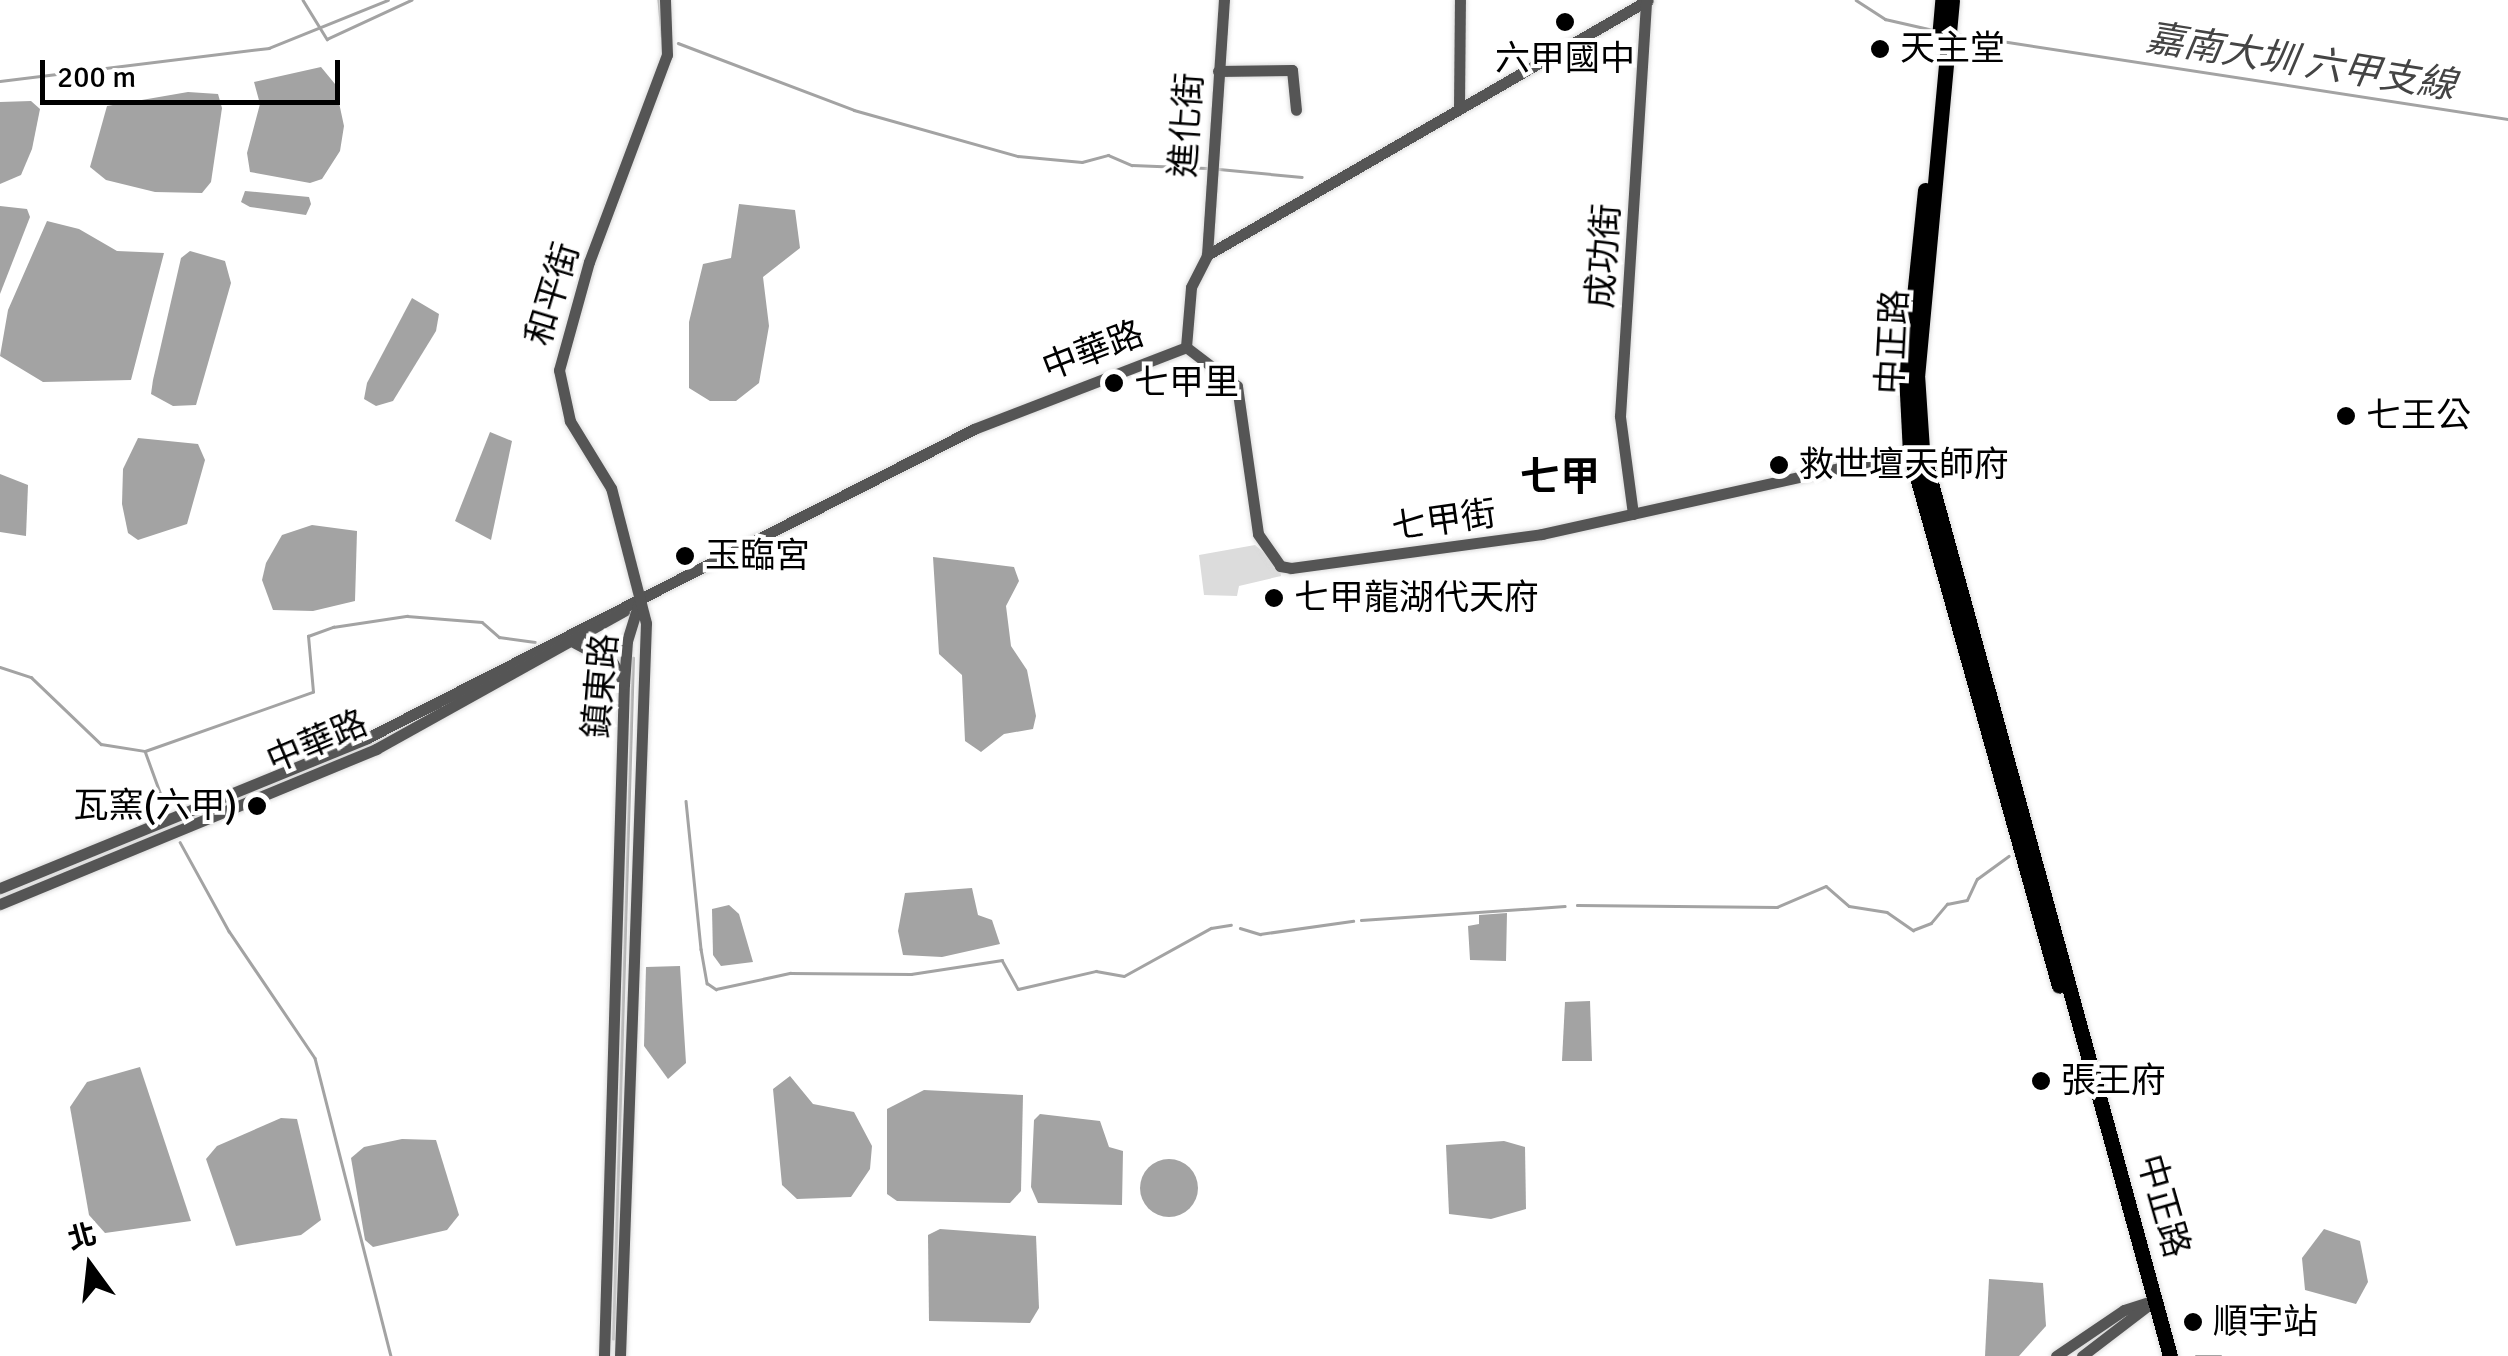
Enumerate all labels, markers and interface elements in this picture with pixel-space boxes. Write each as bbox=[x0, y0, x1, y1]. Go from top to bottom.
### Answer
marker: 六甲國中 bbox=[1554, 11, 1576, 33]
water label: 嘉南大圳 六甲支線 bbox=[2143, 15, 2459, 109]
place label: 天主堂 bbox=[1900, 28, 2005, 70]
place label: 六甲國中 bbox=[1495, 38, 1635, 80]
marker: 天主堂 bbox=[1869, 38, 1891, 60]
scale bar bbox=[45, 40, 345, 102]
text: 200 m bbox=[57, 59, 136, 96]
street label: 進化街 bbox=[1162, 71, 1212, 179]
street label: 成功街 bbox=[1579, 202, 1629, 310]
street label: 和平街 bbox=[518, 238, 588, 350]
street label: 中正路 bbox=[1869, 288, 1917, 396]
street label: 中華路 bbox=[1036, 313, 1150, 389]
place label: 七甲里 bbox=[1134, 362, 1239, 404]
marker: 七甲里 bbox=[1103, 372, 1125, 394]
place label: 七王公 bbox=[2366, 395, 2471, 437]
marker: 七王公 bbox=[2335, 405, 2357, 427]
place label: 救世壇天師府 bbox=[1799, 444, 2009, 486]
district label: 七甲 bbox=[1520, 453, 1600, 501]
marker: 救世壇天師府 bbox=[1768, 454, 1790, 476]
street label: 七甲街 bbox=[1389, 493, 1499, 549]
place label: 玉臨宮 bbox=[705, 535, 810, 577]
marker: 玉臨宮 bbox=[674, 545, 696, 567]
place label: 七甲龍湖代天府 bbox=[1294, 577, 1539, 619]
marker: 七甲龍湖代天府 bbox=[1263, 587, 1285, 609]
street label: 鎮東路 bbox=[576, 632, 626, 740]
street label: 中華路 bbox=[260, 702, 374, 782]
place label: 瓦窯(六甲) bbox=[74, 785, 237, 827]
marker: 瓦窯(六甲) bbox=[246, 795, 268, 817]
place label: 張王府 bbox=[2061, 1060, 2166, 1102]
marker: 張王府 bbox=[2030, 1070, 2052, 1092]
street label: 中正路 bbox=[2128, 1150, 2198, 1262]
north arrow bbox=[40, 1216, 140, 1316]
text: 北 bbox=[64, 1217, 100, 1257]
place label: 順宇站 bbox=[2213, 1301, 2318, 1343]
marker: 順宇站 bbox=[2182, 1311, 2204, 1333]

